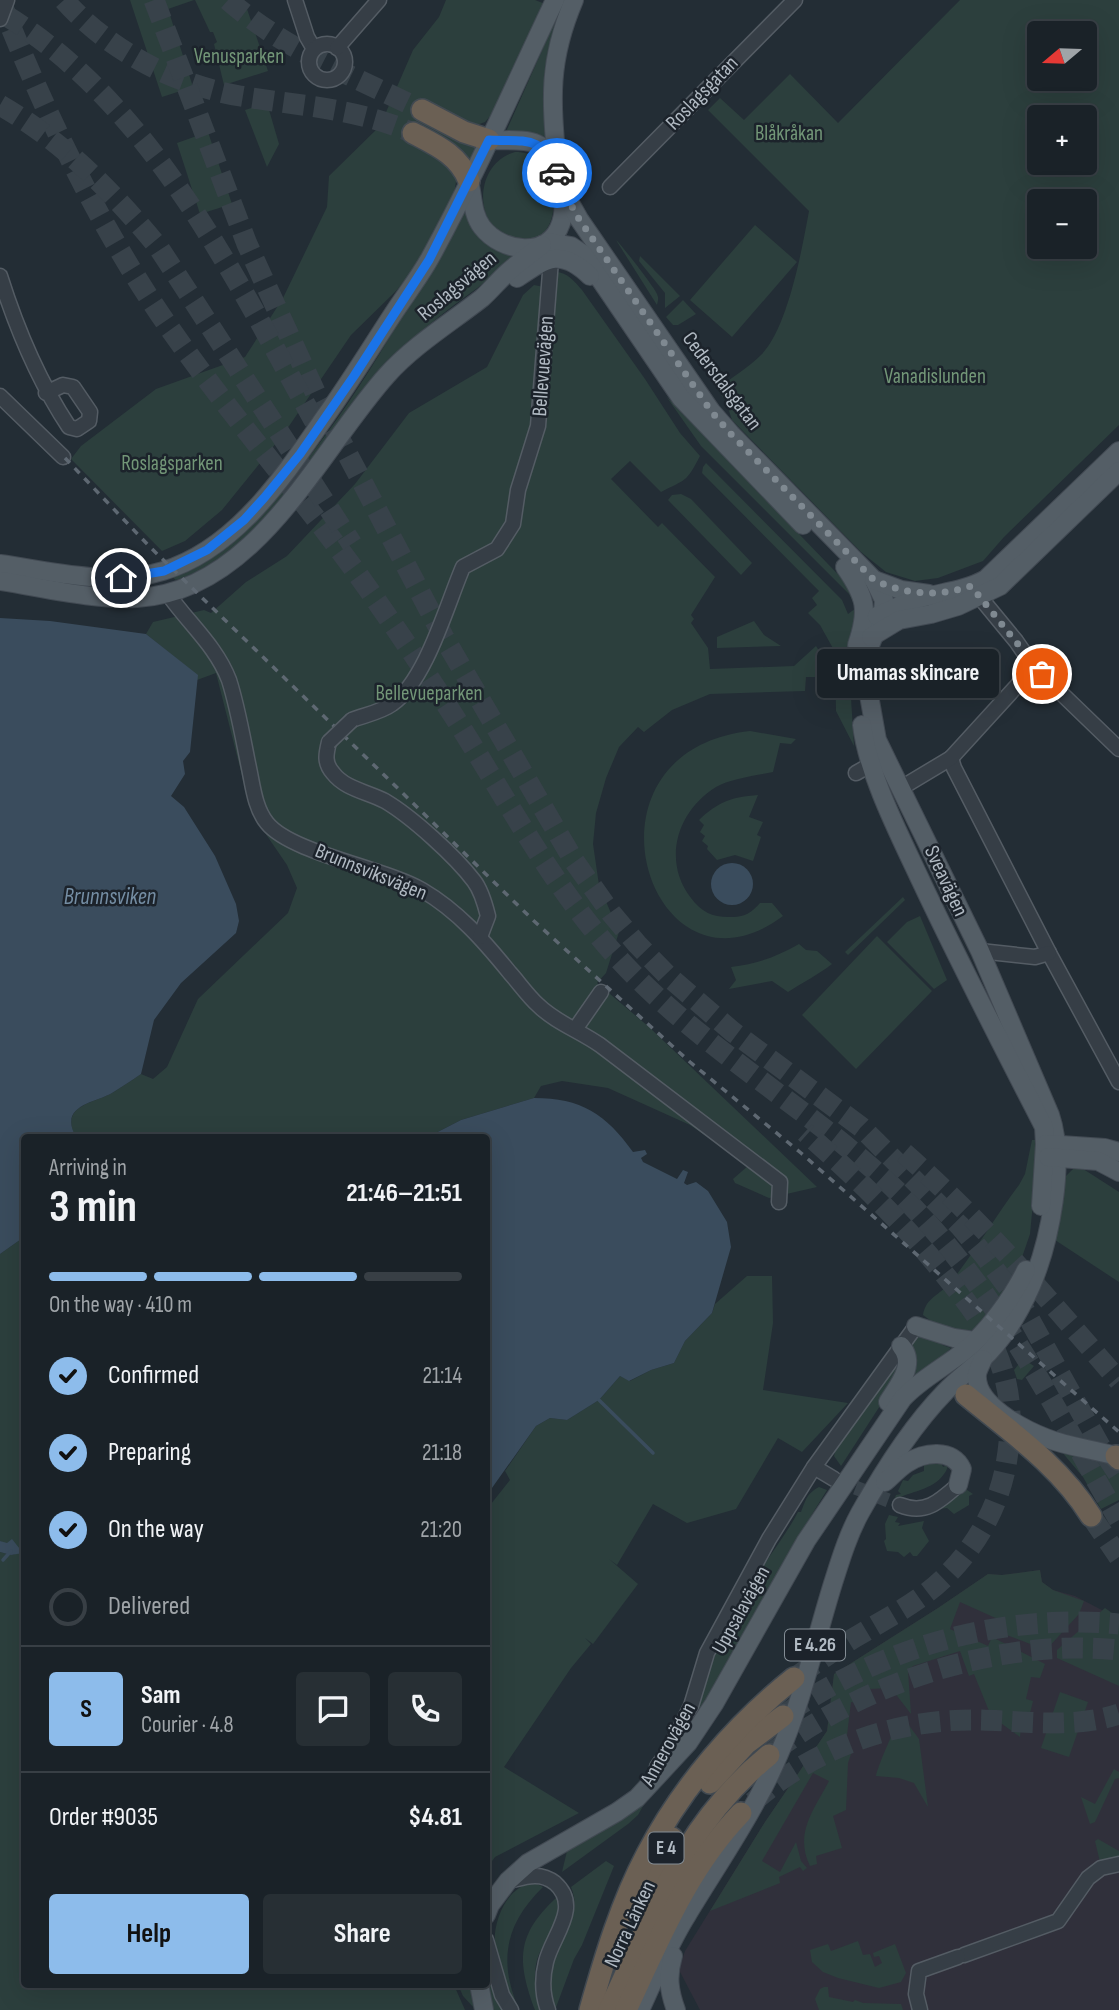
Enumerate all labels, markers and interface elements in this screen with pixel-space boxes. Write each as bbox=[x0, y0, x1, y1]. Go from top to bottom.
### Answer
north arrow bbox=[1027, 21, 1097, 91]
map controls bbox=[1027, 21, 1097, 259]
park label: Venusparken bbox=[194, 44, 284, 69]
street label: Roslagsgatan bbox=[661, 51, 743, 135]
button: + bbox=[1027, 105, 1097, 175]
park label: Blåkråkan bbox=[755, 121, 823, 146]
courier bbox=[522, 138, 592, 208]
icon: car bbox=[538, 154, 576, 192]
button: − bbox=[1027, 189, 1097, 259]
street label: Roslagsvägen bbox=[413, 246, 501, 326]
street label: Bellevuevägen bbox=[527, 315, 559, 417]
street label: Cedersdalsgatan bbox=[677, 327, 767, 435]
park label: Vanadislunden bbox=[884, 364, 986, 389]
park label: Roslagsparken bbox=[121, 451, 223, 476]
pin bbox=[91, 548, 151, 608]
icon: home bbox=[102, 559, 140, 597]
pin bbox=[1012, 644, 1072, 704]
callout: Umamas skincare bbox=[818, 650, 1000, 698]
icon: bag bbox=[1023, 655, 1061, 693]
text: Umamas skincare bbox=[837, 659, 979, 687]
park label: Bellevueparken bbox=[375, 681, 483, 706]
street label: Brunnsviksvägen bbox=[311, 838, 431, 906]
street label: Sveavägen bbox=[919, 842, 973, 920]
water label: Brunnsviken bbox=[64, 883, 157, 911]
text: Arriving in bbox=[49, 1154, 127, 1182]
text: 21:46–21:51 bbox=[346, 1178, 462, 1209]
text: 3 min bbox=[49, 1180, 137, 1235]
text: On the way · 410 m bbox=[49, 1291, 192, 1319]
icon: check bbox=[49, 1357, 87, 1395]
text: Confirmed bbox=[108, 1360, 199, 1391]
text: 21:14 bbox=[422, 1362, 462, 1390]
icon: check bbox=[49, 1434, 87, 1472]
text: Preparing bbox=[108, 1437, 191, 1468]
text: 21:18 bbox=[422, 1439, 462, 1467]
icon: check bbox=[49, 1511, 87, 1549]
text: On the way bbox=[108, 1514, 204, 1545]
text: 21:20 bbox=[420, 1516, 462, 1544]
street label: Uppsalavägen bbox=[707, 1562, 775, 1658]
text: Delivered bbox=[108, 1591, 190, 1622]
road number: E 4.26 bbox=[785, 1630, 845, 1660]
button: chat bbox=[296, 1672, 370, 1746]
button: phone bbox=[388, 1672, 462, 1746]
text: Sam bbox=[141, 1680, 181, 1711]
text: S bbox=[80, 1694, 92, 1725]
street label: Annerovägen bbox=[634, 1698, 701, 1791]
text: Courier · 4.8 bbox=[141, 1711, 234, 1739]
text: Order #9035 bbox=[49, 1802, 158, 1833]
text: $4.81 bbox=[408, 1802, 462, 1833]
road number: E 4 bbox=[648, 1832, 684, 1864]
street label: Norra Länken bbox=[599, 1877, 661, 1971]
button: Help bbox=[49, 1894, 249, 1974]
button: Share bbox=[263, 1894, 462, 1974]

